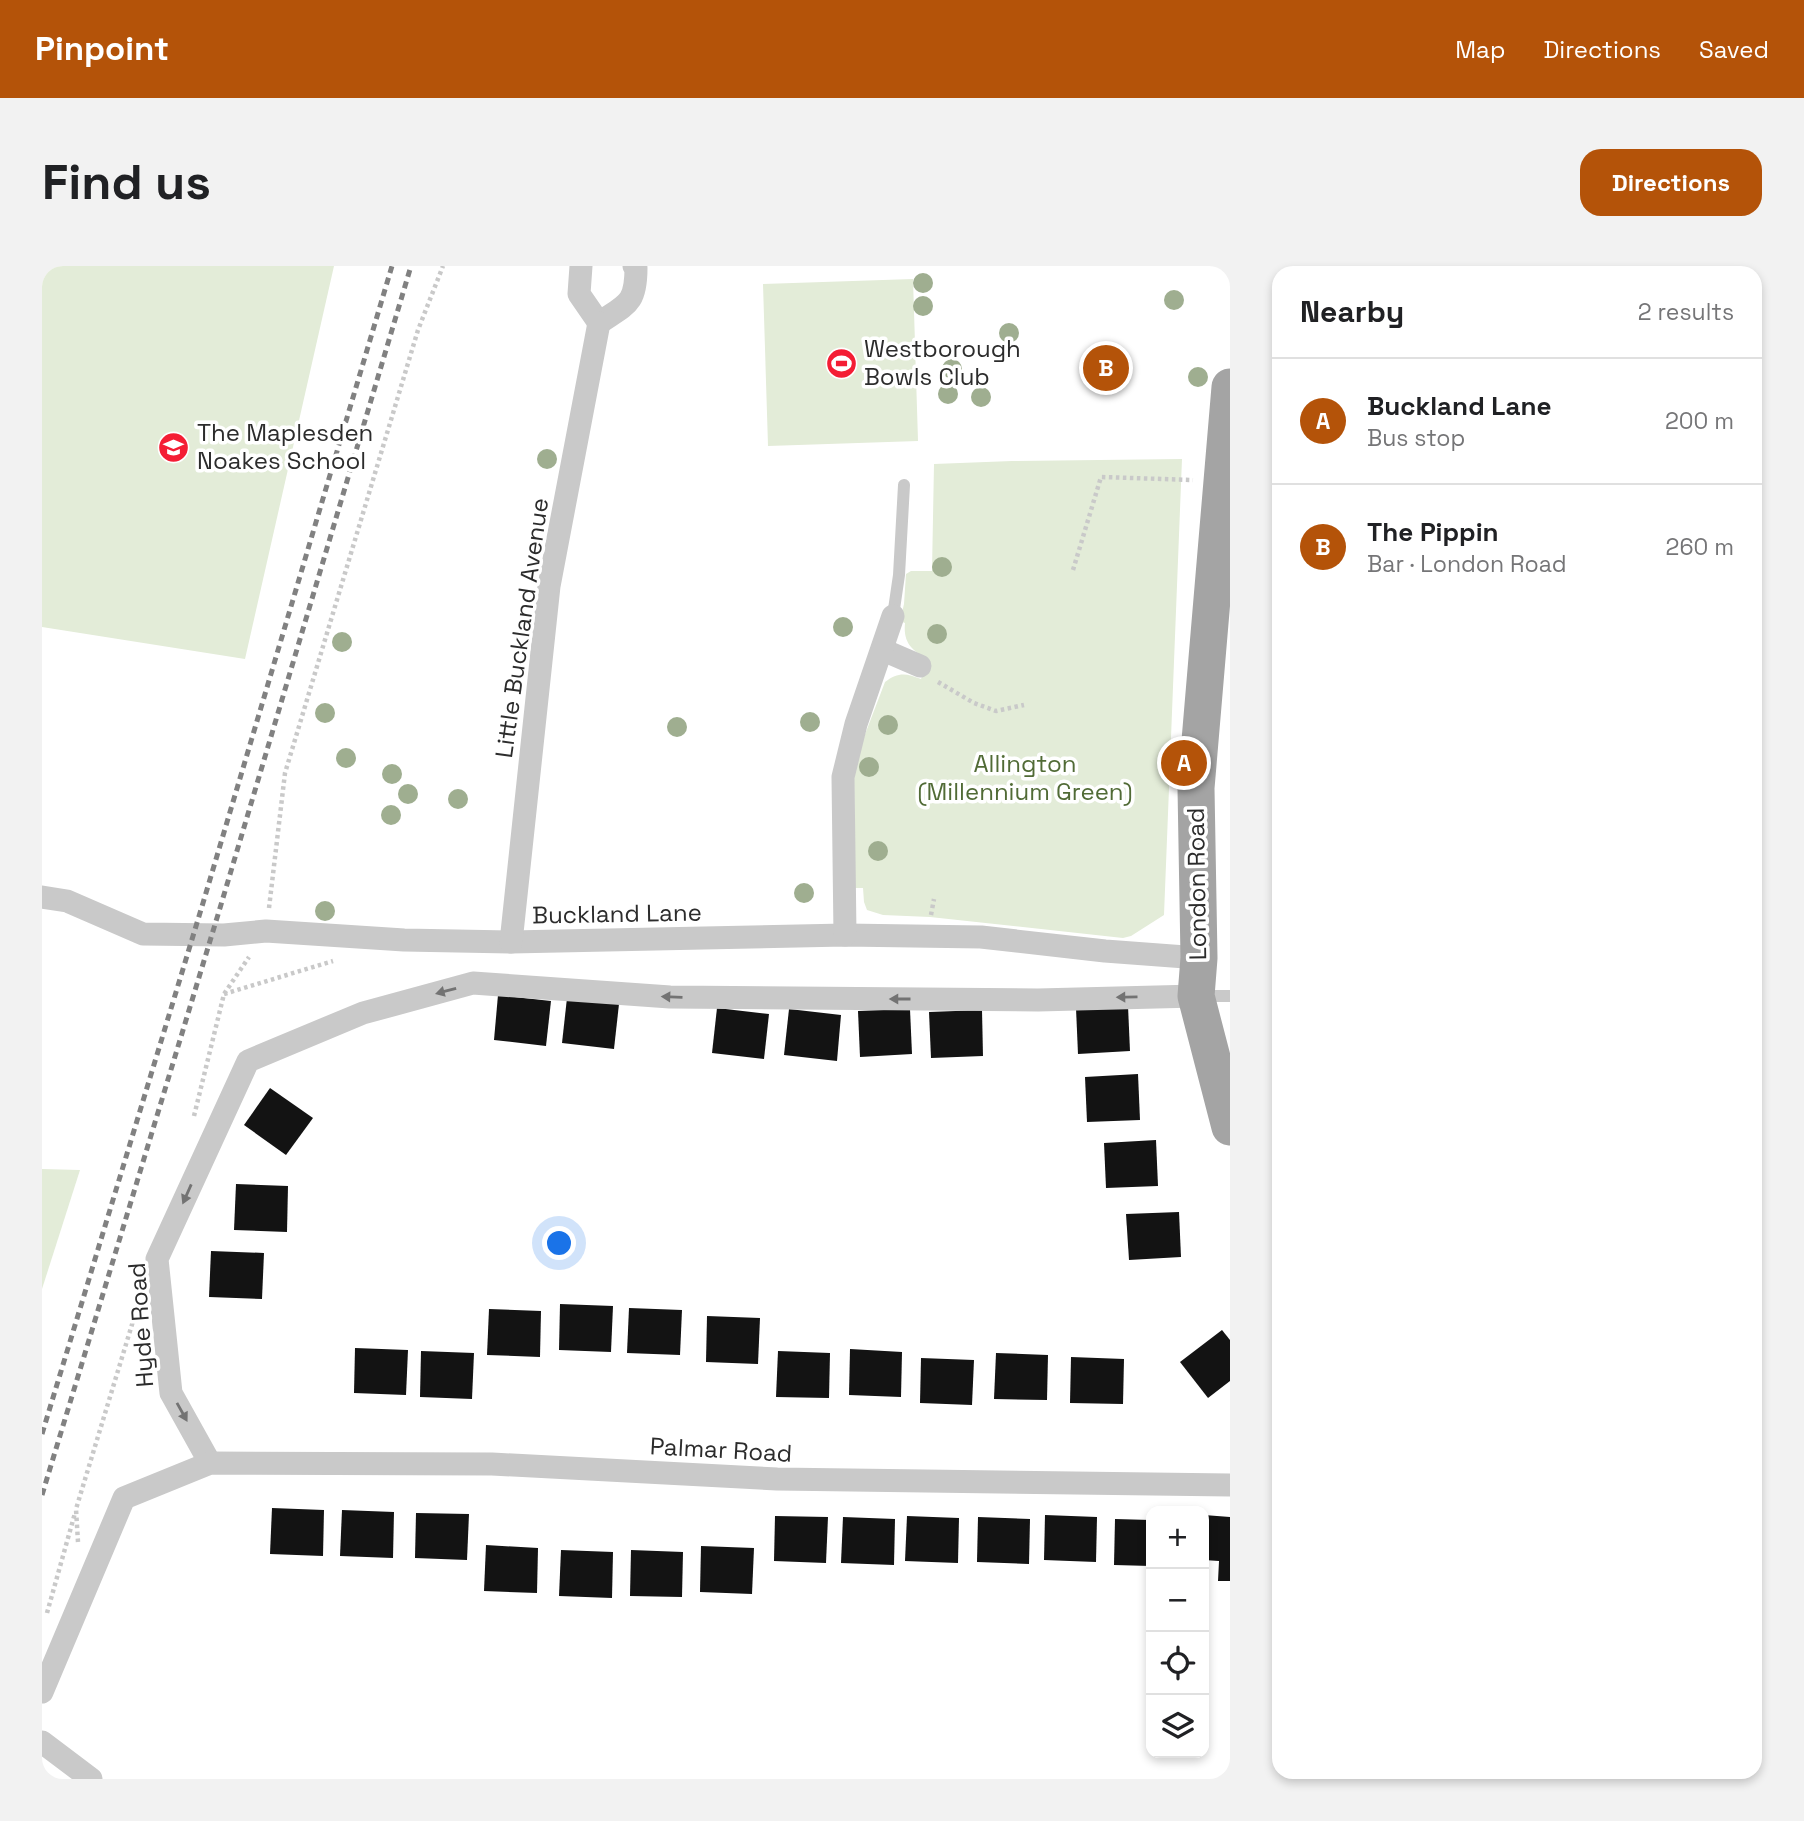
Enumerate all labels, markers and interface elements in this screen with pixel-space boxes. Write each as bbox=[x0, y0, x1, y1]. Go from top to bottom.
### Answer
text: Pinpoint bbox=[35, 28, 169, 70]
text: Map bbox=[1455, 34, 1505, 65]
text: Directions bbox=[1543, 34, 1661, 65]
text: Saved bbox=[1699, 34, 1769, 65]
button: Directions bbox=[1580, 149, 1762, 216]
text: Find us bbox=[42, 151, 211, 213]
text: Nearby bbox=[1300, 292, 1404, 331]
text: 2 results bbox=[1638, 297, 1734, 327]
place label: Westborough Bowls Club bbox=[864, 333, 1021, 392]
pin: B bbox=[1083, 342, 1129, 394]
sports icon: Westborough Bowls Club bbox=[824, 346, 858, 380]
text: Buckland Lane bbox=[1367, 389, 1551, 423]
text: A bbox=[1316, 406, 1330, 436]
text: 200 m bbox=[1665, 406, 1734, 436]
place label: The Maplesden Noakes School bbox=[197, 417, 373, 476]
text: Bus stop bbox=[1367, 423, 1465, 453]
school or university icon: The Maplesden Noakes School bbox=[157, 430, 191, 464]
street label: Little Buckland Avenue bbox=[488, 496, 555, 760]
text: The Pippin bbox=[1367, 515, 1499, 549]
text: B bbox=[1315, 532, 1331, 562]
text: 260 m bbox=[1666, 532, 1734, 562]
text: Bar · London Road bbox=[1367, 549, 1567, 579]
pin: A bbox=[1161, 737, 1207, 789]
park label: Allington (Millennium Green) bbox=[917, 748, 1133, 807]
street label: London Road bbox=[1180, 807, 1213, 961]
street label: Buckland Lane bbox=[532, 897, 702, 930]
one-way arrow bbox=[435, 986, 457, 997]
one-way arrow bbox=[661, 991, 683, 1002]
one-way arrow bbox=[1116, 992, 1138, 1003]
one-way arrow bbox=[889, 993, 911, 1005]
one-way arrow bbox=[181, 1184, 193, 1204]
your location bbox=[542, 1226, 576, 1260]
street label: Hyde Road bbox=[121, 1262, 160, 1389]
one-way arrow bbox=[176, 1402, 188, 1422]
street label: Palmar Road bbox=[649, 1430, 793, 1469]
map controls bbox=[1146, 1506, 1209, 1758]
button: + bbox=[1146, 1506, 1209, 1569]
button: − bbox=[1146, 1569, 1209, 1632]
button: locate bbox=[1146, 1632, 1209, 1695]
button: layers bbox=[1146, 1695, 1209, 1758]

